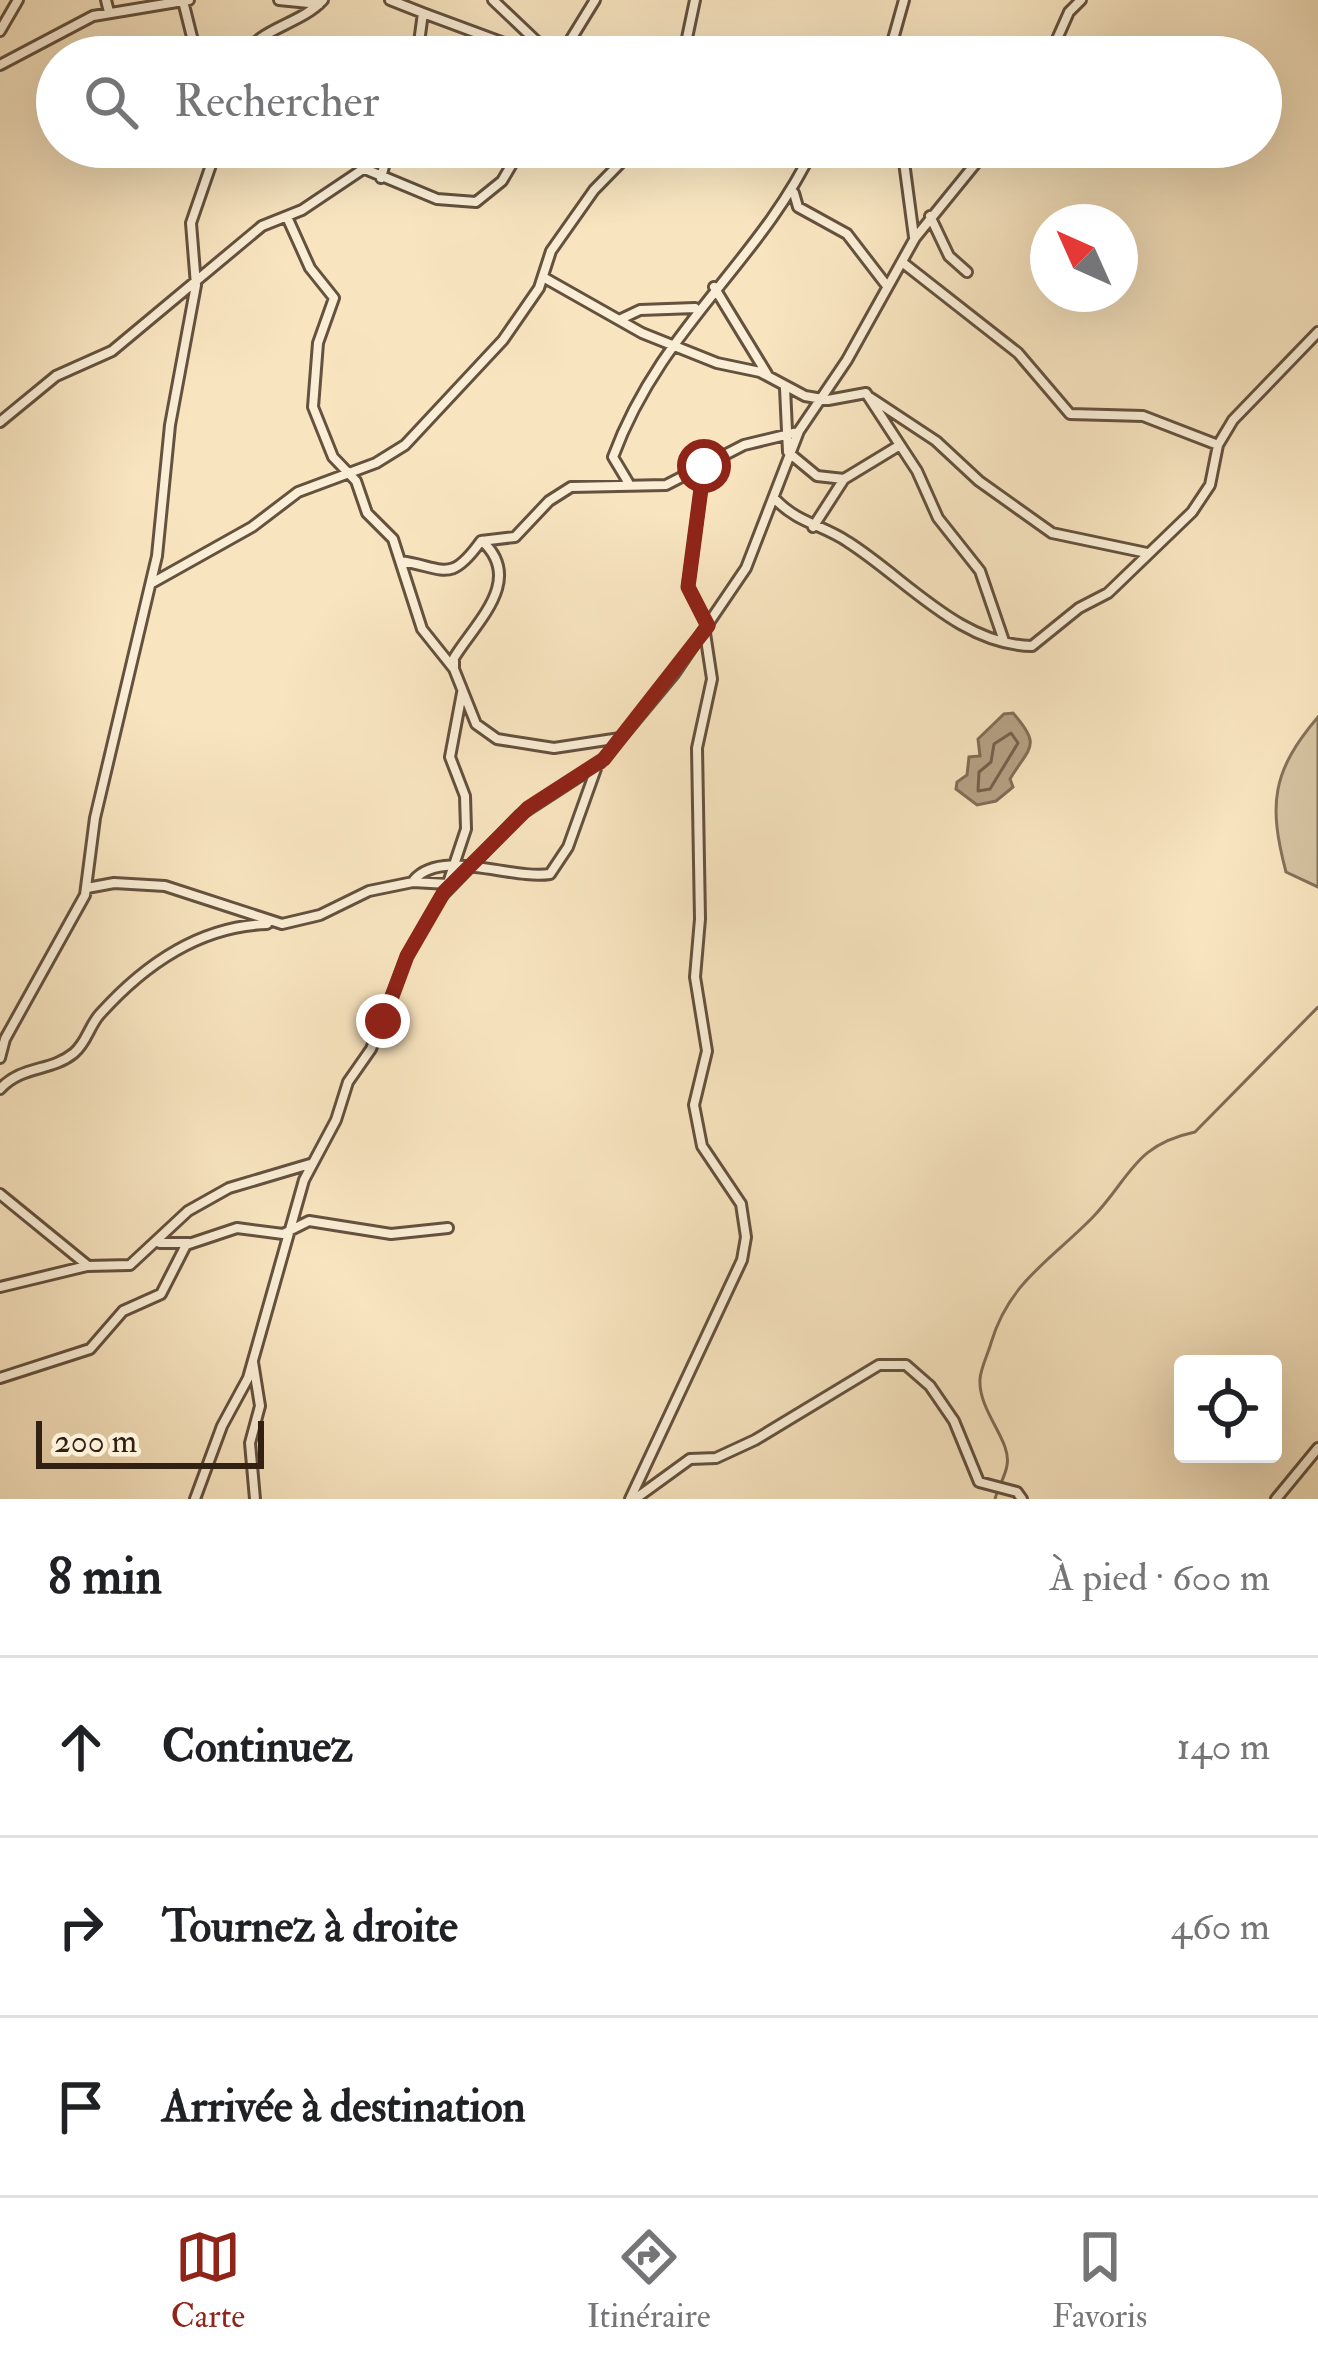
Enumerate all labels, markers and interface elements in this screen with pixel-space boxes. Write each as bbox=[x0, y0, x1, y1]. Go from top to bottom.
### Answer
search box bbox=[36, 36, 1282, 168]
icon: search bbox=[78, 69, 144, 135]
text: Rechercher bbox=[174, 74, 379, 130]
north arrow bbox=[1030, 204, 1138, 312]
route start bbox=[677, 439, 731, 493]
route end bbox=[356, 994, 410, 1048]
map controls bbox=[1174, 1355, 1282, 1463]
button: locate bbox=[1174, 1355, 1282, 1463]
scale bar bbox=[36, 1415, 264, 1468]
text: 200 m bbox=[54, 1421, 137, 1462]
text: 8 min bbox=[48, 1545, 162, 1609]
text: À pied · 600 m bbox=[1050, 1553, 1270, 1602]
icon: ahead bbox=[48, 1714, 114, 1780]
text: Continuez bbox=[162, 1719, 353, 1775]
text: 140 m bbox=[1177, 1722, 1270, 1771]
icon: right bbox=[48, 1894, 114, 1960]
text: Tournez à droite bbox=[162, 1899, 458, 1955]
text: 460 m bbox=[1171, 1902, 1270, 1951]
icon: arrive bbox=[48, 2074, 114, 2140]
text: Arrivée à destination bbox=[162, 2079, 526, 2135]
tab: Carte bbox=[171, 2224, 245, 2337]
tab: Itinéraire bbox=[587, 2224, 711, 2337]
tab: Favoris bbox=[1052, 2224, 1147, 2337]

